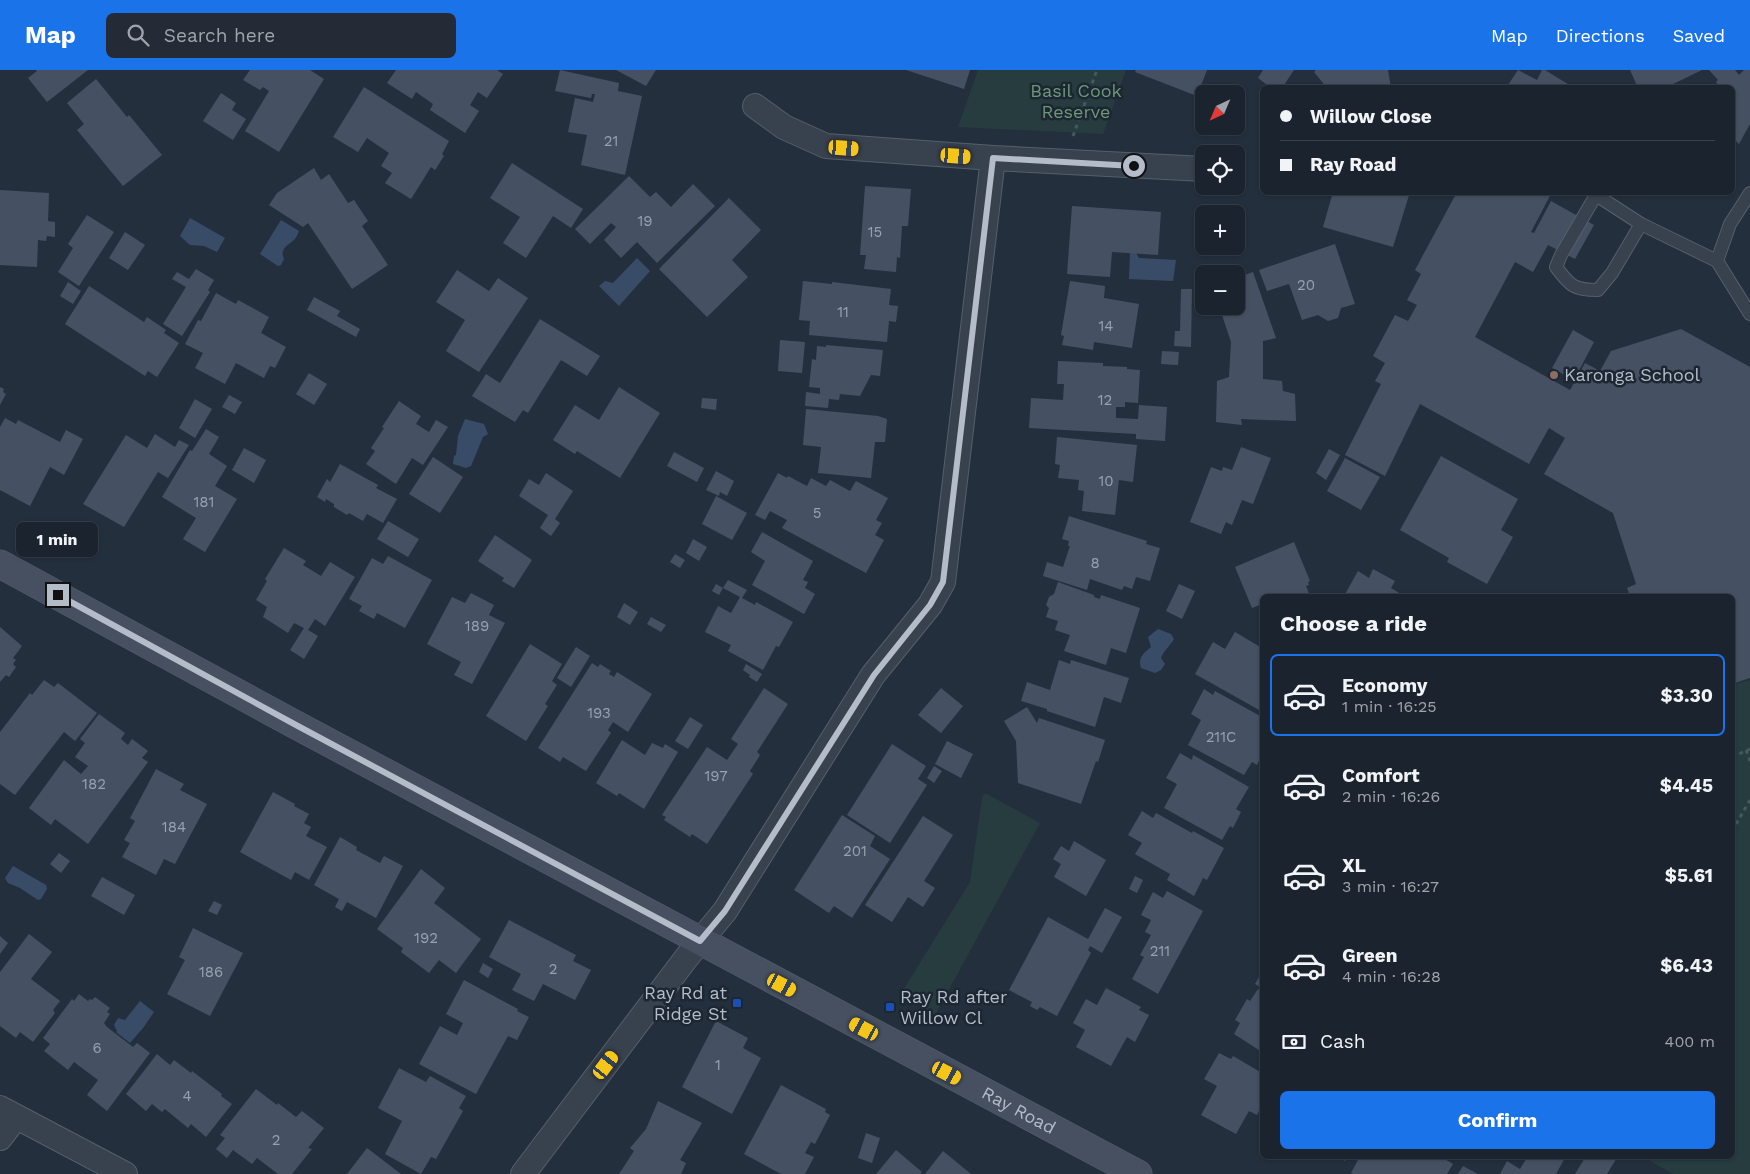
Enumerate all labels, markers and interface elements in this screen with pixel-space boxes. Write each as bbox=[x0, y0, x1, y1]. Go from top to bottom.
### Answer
search box bbox=[106, 13, 456, 58]
text: Map bbox=[25, 21, 76, 49]
icon: search bbox=[124, 21, 152, 49]
text: Search here bbox=[164, 24, 275, 47]
text: Map bbox=[1491, 25, 1528, 46]
text: Directions bbox=[1556, 25, 1645, 46]
text: Saved bbox=[1673, 25, 1725, 46]
park label: Basil Cook Reserve bbox=[1030, 80, 1122, 122]
north arrow bbox=[1195, 85, 1245, 135]
map controls bbox=[1195, 85, 1245, 315]
text: Willow Close bbox=[1310, 105, 1432, 128]
house number: 21 bbox=[604, 132, 618, 150]
car bbox=[828, 139, 859, 157]
button: locate bbox=[1195, 145, 1245, 195]
car bbox=[940, 147, 971, 165]
text: Ray Road bbox=[1310, 153, 1396, 176]
route start bbox=[1123, 155, 1145, 177]
button: + bbox=[1195, 205, 1245, 255]
house number: 19 bbox=[637, 212, 653, 230]
house number: 15 bbox=[868, 223, 882, 241]
button: − bbox=[1195, 265, 1245, 315]
house number: 20 bbox=[1297, 276, 1315, 294]
house number: 11 bbox=[837, 303, 849, 321]
house number: 14 bbox=[1098, 317, 1114, 335]
place label: Karonga School bbox=[1564, 364, 1701, 385]
marker: Karonga School bbox=[1548, 369, 1560, 381]
house number: 12 bbox=[1098, 391, 1112, 409]
house number: 10 bbox=[1098, 472, 1114, 490]
house number: 181 bbox=[194, 493, 214, 511]
house number: 5 bbox=[813, 504, 821, 522]
callout: 1 min bbox=[17, 522, 99, 558]
text: 1 min bbox=[36, 530, 78, 549]
house number: 8 bbox=[1090, 554, 1100, 572]
route end bbox=[47, 584, 69, 606]
text: Choose a ride bbox=[1280, 611, 1427, 636]
house number: 189 bbox=[465, 617, 489, 635]
icon: car bbox=[1282, 673, 1327, 718]
text: Economy bbox=[1342, 674, 1427, 697]
text: $3.30 bbox=[1661, 684, 1713, 707]
text: 1 min · 16:25 bbox=[1342, 697, 1437, 716]
house number: 193 bbox=[587, 704, 611, 722]
house number: 211C bbox=[1206, 728, 1236, 746]
icon: car bbox=[1282, 763, 1327, 808]
text: Comfort bbox=[1342, 764, 1420, 787]
house number: 197 bbox=[704, 767, 728, 785]
text: $4.45 bbox=[1660, 774, 1713, 797]
house number: 182 bbox=[82, 775, 106, 793]
text: 2 min · 16:26 bbox=[1342, 787, 1440, 806]
house number: 184 bbox=[162, 818, 186, 836]
house number: 201 bbox=[843, 842, 867, 860]
icon: car bbox=[1282, 853, 1327, 898]
text: XL bbox=[1342, 854, 1366, 877]
text: $5.61 bbox=[1665, 864, 1713, 887]
text: 3 min · 16:27 bbox=[1342, 877, 1439, 896]
house number: 192 bbox=[414, 929, 438, 947]
house number: 211 bbox=[1150, 942, 1170, 960]
icon: car bbox=[1282, 943, 1327, 988]
text: Green bbox=[1342, 944, 1398, 967]
text: $6.43 bbox=[1660, 954, 1713, 977]
house number: 2 bbox=[549, 960, 557, 978]
house number: 186 bbox=[199, 963, 223, 981]
text: 4 min · 16:28 bbox=[1342, 967, 1441, 986]
car bbox=[765, 971, 798, 999]
place label: Ray Rd at Ridge St bbox=[644, 982, 727, 1024]
place label: Ray Rd after Willow Cl bbox=[900, 986, 1007, 1028]
marker: Ray Rd at Ridge St bbox=[731, 997, 743, 1009]
marker: Ray Rd after Willow Cl bbox=[884, 1001, 896, 1013]
car bbox=[847, 1015, 880, 1043]
icon: cash bbox=[1280, 1028, 1308, 1056]
text: Cash bbox=[1320, 1030, 1366, 1053]
text: 400 m bbox=[1665, 1032, 1715, 1051]
house number: 6 bbox=[92, 1039, 102, 1057]
car bbox=[590, 1049, 621, 1081]
house number: 1 bbox=[715, 1056, 721, 1074]
car bbox=[930, 1059, 963, 1087]
street label: Ray Road bbox=[978, 1082, 1059, 1138]
house number: 4 bbox=[182, 1087, 192, 1105]
button: Confirm bbox=[1280, 1091, 1715, 1149]
house number: 2 bbox=[272, 1131, 280, 1149]

